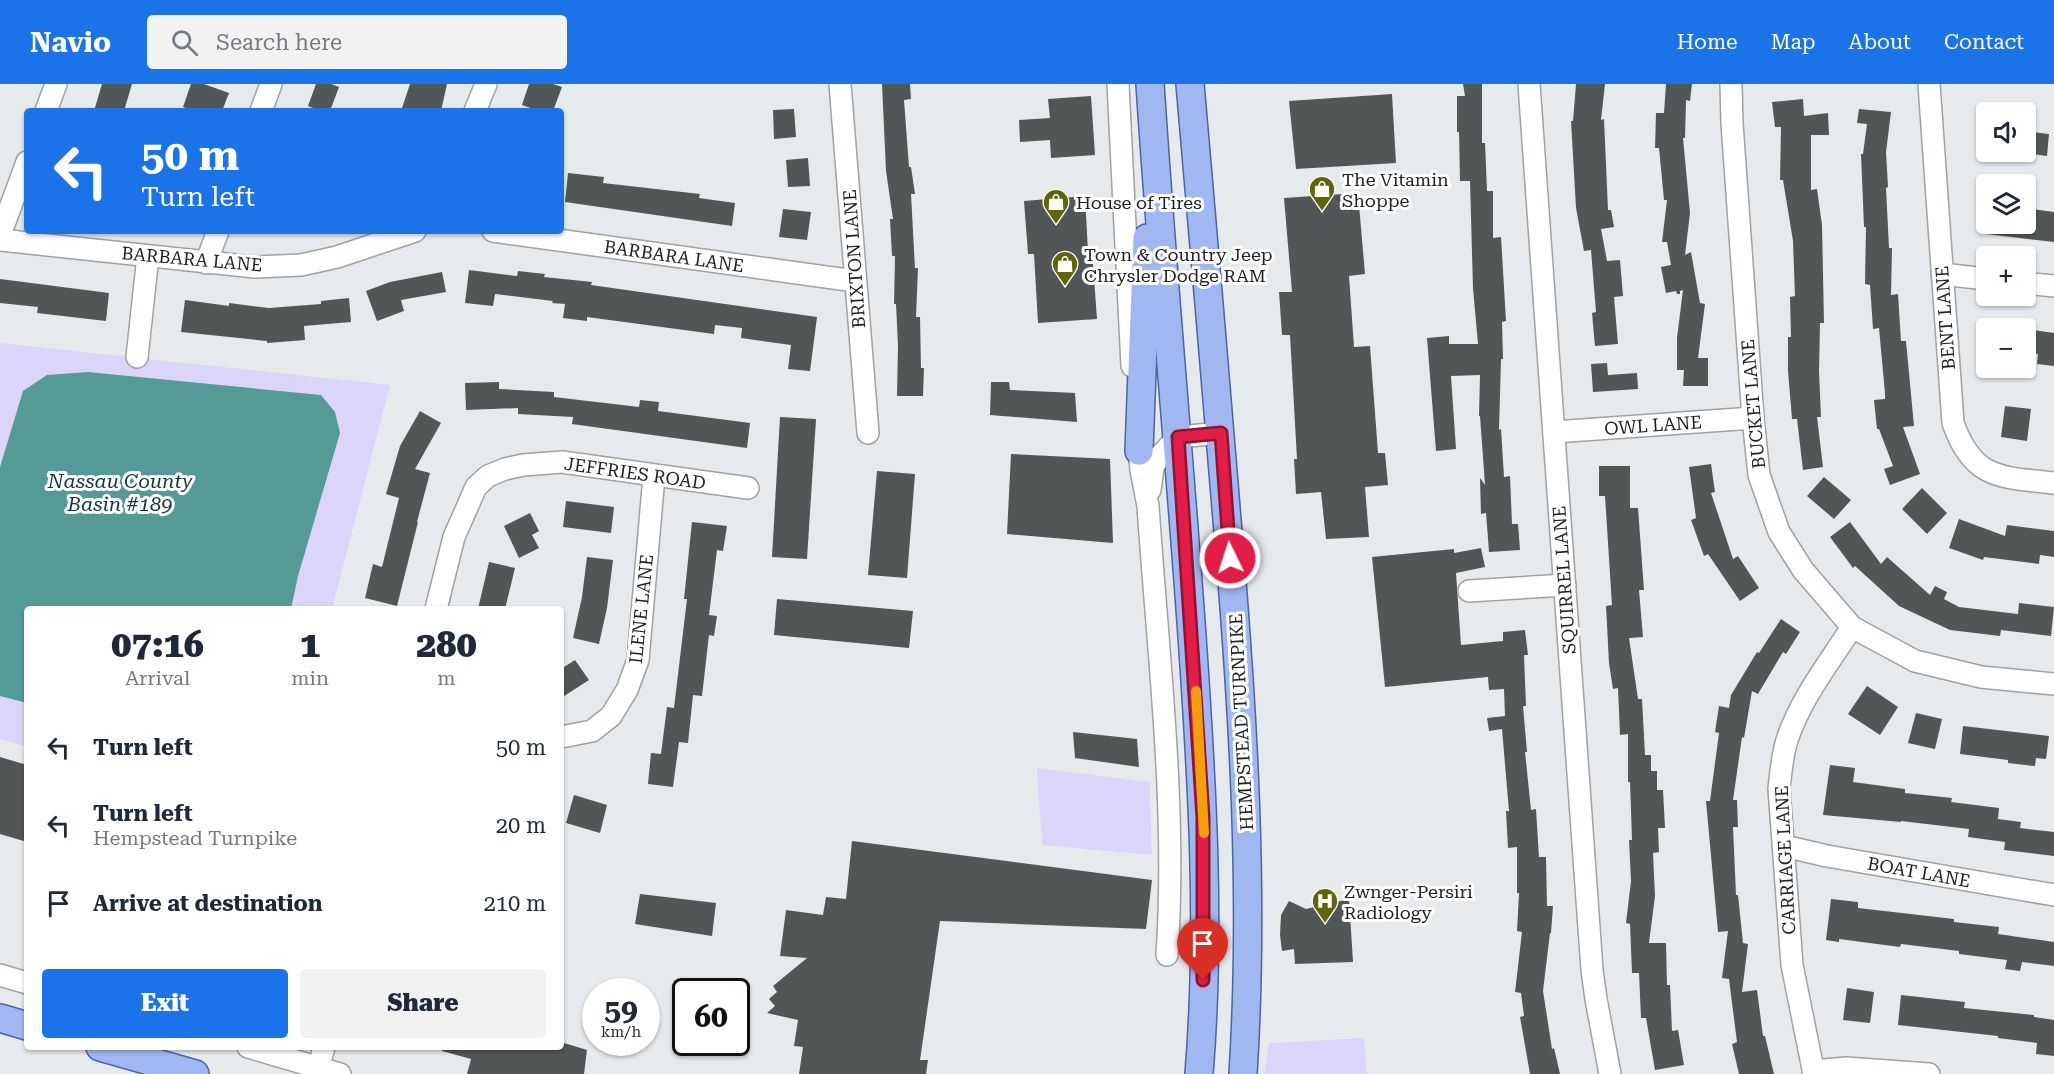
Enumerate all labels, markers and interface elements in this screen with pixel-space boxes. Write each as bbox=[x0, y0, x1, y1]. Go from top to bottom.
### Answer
search box bbox=[147, 15, 567, 69]
text: Navio bbox=[30, 26, 111, 59]
icon: search bbox=[168, 26, 201, 59]
text: Search here bbox=[216, 30, 342, 55]
text: Home bbox=[1677, 30, 1738, 54]
text: Map bbox=[1771, 30, 1816, 54]
text: About bbox=[1849, 30, 1911, 54]
text: Contact bbox=[1944, 30, 2024, 54]
map controls bbox=[1976, 102, 2036, 378]
button: sound bbox=[1976, 102, 2036, 162]
text: 50 m bbox=[141, 131, 239, 180]
icon: left bbox=[42, 132, 120, 210]
place label: The Vitamin Shoppe bbox=[1342, 169, 1449, 211]
shop icon: The Vitamin Shoppe bbox=[1307, 174, 1337, 212]
button: layers bbox=[1976, 174, 2036, 234]
text: Turn left bbox=[141, 181, 255, 213]
shop icon: House of Tires bbox=[1041, 187, 1071, 225]
street label: BRIXTON LANE bbox=[839, 189, 869, 329]
place label: House of Tires bbox=[1076, 192, 1202, 213]
street label: BARBARA LANE bbox=[603, 236, 745, 276]
street label: BARBARA LANE bbox=[121, 242, 263, 276]
place label: Town & Country Jeep Chrysler Dodge RAM bbox=[1084, 244, 1273, 286]
button: + bbox=[1976, 246, 2036, 306]
shop icon: Town & Country Jeep Chrysler Dodge RAM bbox=[1050, 249, 1080, 287]
street label: BENT LANE bbox=[1931, 265, 1959, 371]
button: − bbox=[1976, 318, 2036, 378]
street label: BUCKET LANE bbox=[1737, 338, 1769, 470]
street label: OWL LANE bbox=[1603, 411, 1703, 439]
street label: JEFFRIES ROAD bbox=[563, 453, 707, 493]
water label: Nassau County Basin #189 bbox=[47, 469, 193, 516]
street label: SQUIRREL LANE bbox=[1548, 505, 1580, 655]
position arrow bbox=[1198, 526, 1262, 590]
street label: ILENE LANE bbox=[625, 553, 657, 665]
street label: HEMPSTEAD TURNPIKE bbox=[1225, 613, 1257, 831]
text: 07:16 bbox=[111, 624, 204, 666]
text: 1 bbox=[300, 624, 320, 666]
text: 280 bbox=[416, 624, 477, 666]
text: Arrival bbox=[125, 666, 190, 690]
text: min bbox=[291, 666, 329, 690]
text: m bbox=[437, 666, 456, 690]
icon: left bbox=[42, 731, 75, 764]
text: Turn left bbox=[93, 735, 193, 760]
text: 50 m bbox=[496, 735, 546, 760]
street label: CARRIAGE LANE bbox=[1771, 785, 1799, 935]
text: Turn left bbox=[93, 801, 193, 826]
icon: left bbox=[42, 809, 75, 842]
text: 20 m bbox=[496, 813, 546, 838]
text: Hempstead Turnpike bbox=[93, 826, 297, 850]
street label: BOAT LANE bbox=[1866, 853, 1972, 891]
place label: Zwnger-Persiri Radiology bbox=[1344, 881, 1473, 923]
hospital icon: Zwnger-Persiri Radiology bbox=[1310, 886, 1340, 924]
icon: arrive bbox=[42, 887, 75, 920]
text: Arrive at destination bbox=[93, 891, 322, 916]
text: 210 m bbox=[483, 891, 546, 916]
pin bbox=[1177, 918, 1228, 980]
icon: arrive bbox=[1186, 927, 1219, 960]
button: Exit bbox=[42, 969, 288, 1038]
button: Share bbox=[300, 969, 546, 1038]
speed limit sign: 60 bbox=[672, 978, 750, 1056]
text: 59 bbox=[604, 992, 638, 1027]
text: km/h bbox=[601, 1023, 641, 1041]

